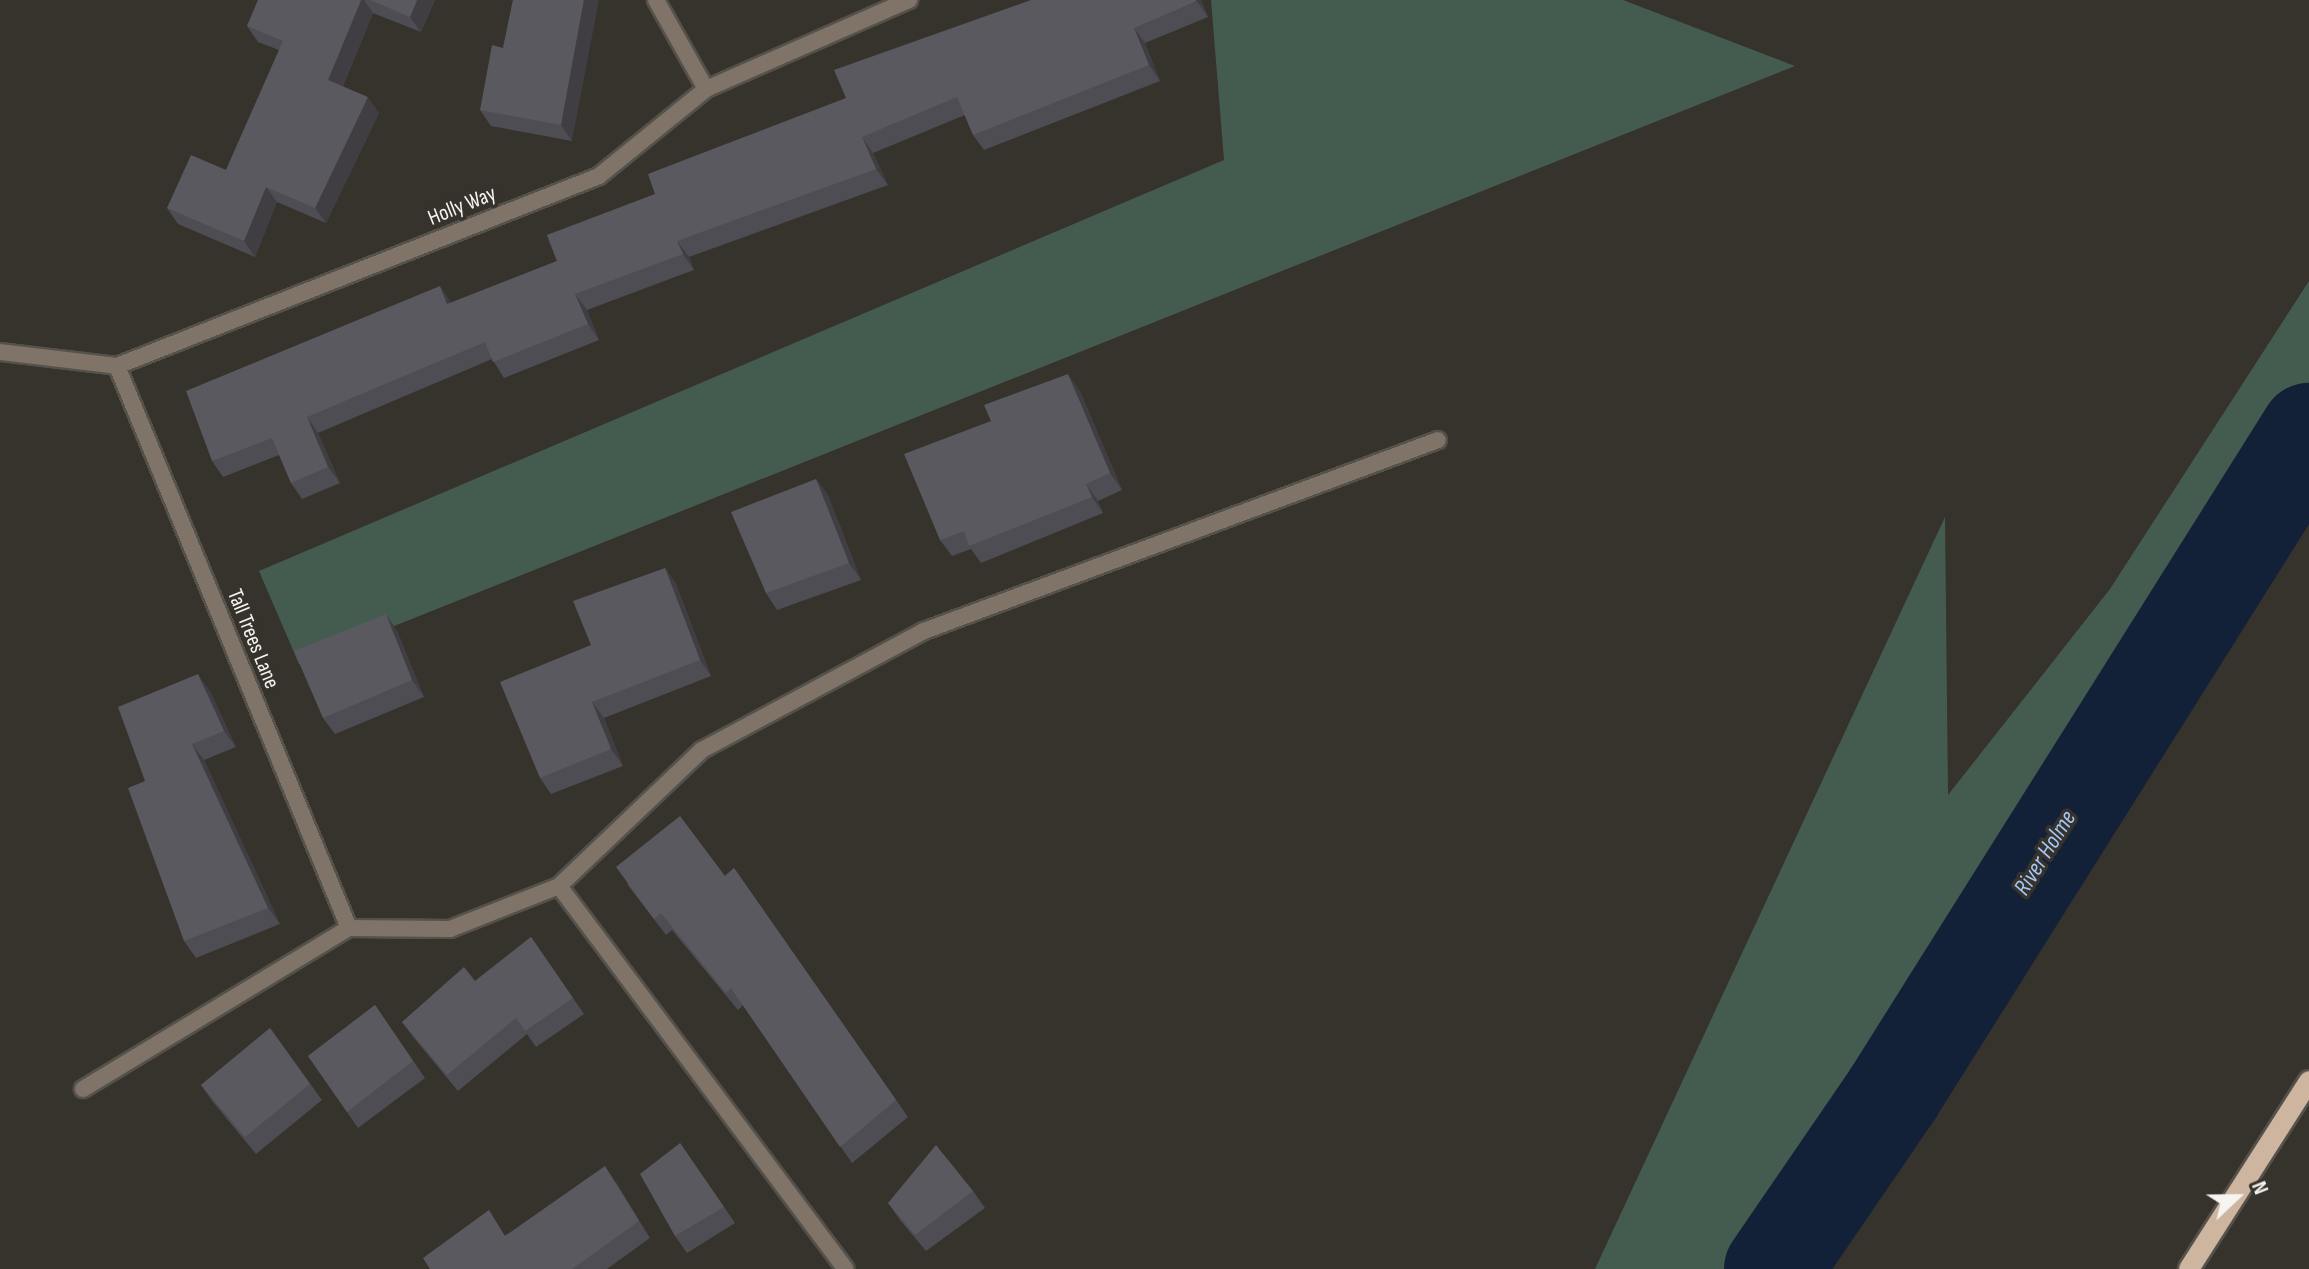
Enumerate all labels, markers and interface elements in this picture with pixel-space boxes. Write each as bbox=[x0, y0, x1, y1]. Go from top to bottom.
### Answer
street label: Holly Way bbox=[424, 180, 500, 232]
street label: Tall Trees Lane bbox=[221, 585, 285, 693]
water label: River Holme bbox=[2008, 805, 2082, 901]
north arrow bbox=[2197, 1157, 2277, 1237]
text: N bbox=[2245, 1177, 2274, 1198]

